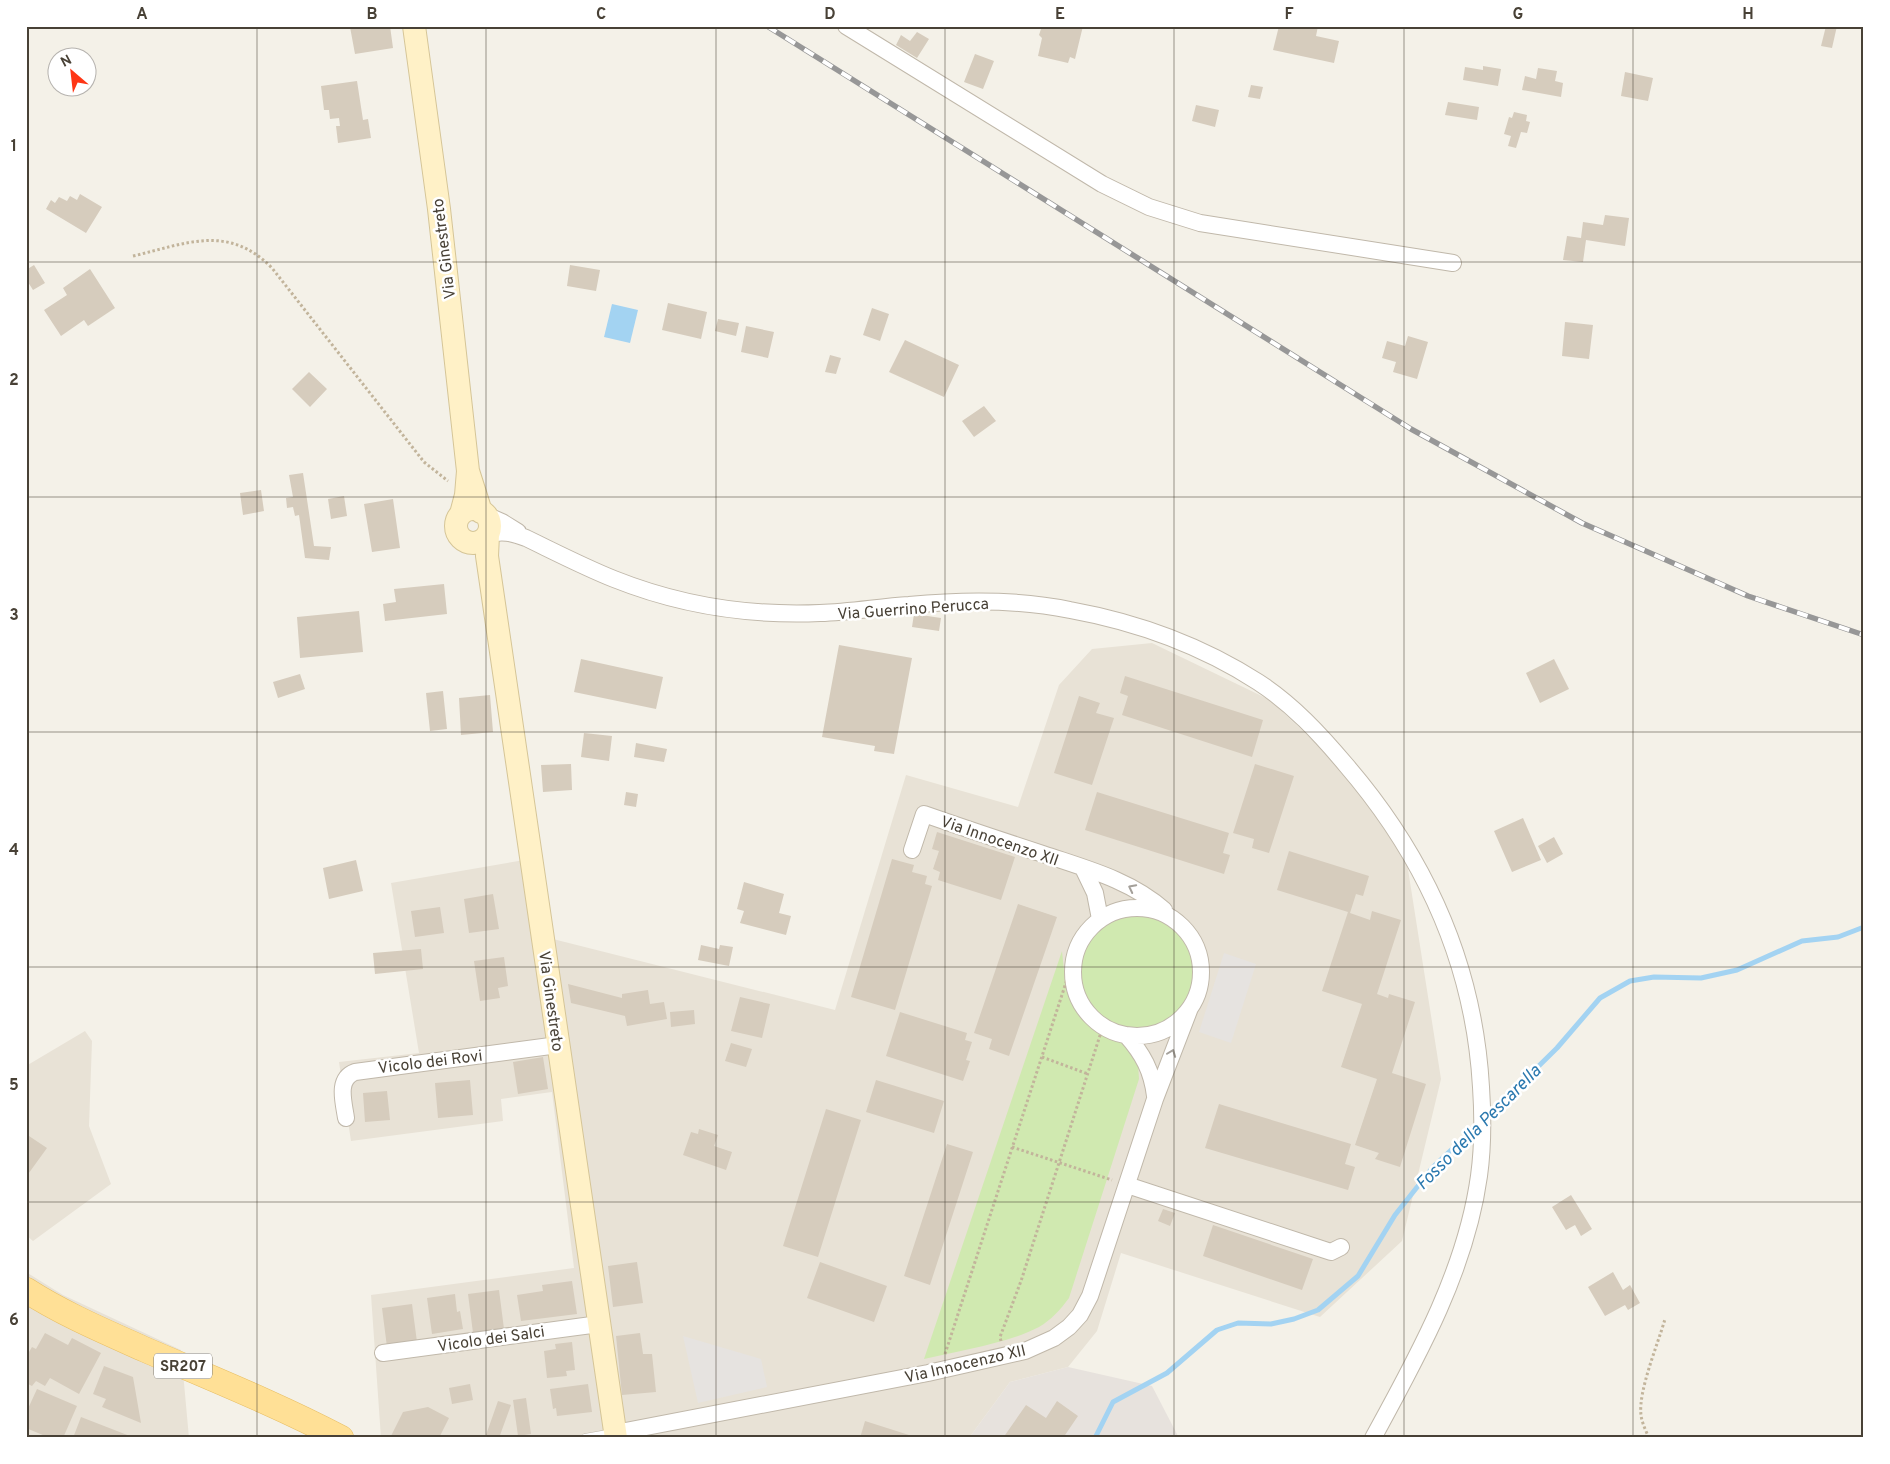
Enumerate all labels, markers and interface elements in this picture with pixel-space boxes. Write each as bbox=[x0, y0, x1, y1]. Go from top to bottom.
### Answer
text: A bbox=[136, 5, 148, 25]
text: B bbox=[366, 5, 378, 25]
text: C bbox=[596, 5, 606, 25]
text: D bbox=[824, 5, 836, 25]
text: E bbox=[1055, 5, 1065, 25]
text: F bbox=[1284, 5, 1294, 25]
text: G bbox=[1513, 5, 1523, 25]
text: H bbox=[1742, 5, 1754, 25]
north arrow bbox=[48, 48, 98, 98]
text: N bbox=[58, 52, 75, 72]
text: 1 bbox=[11, 137, 17, 157]
street label: Via Ginestreto bbox=[429, 197, 461, 300]
text: 2 bbox=[9, 371, 19, 391]
street label: Via Guerrino Perucca bbox=[837, 595, 990, 625]
text: 3 bbox=[9, 606, 19, 626]
street label: Via Innocenzo XII bbox=[938, 812, 1061, 871]
text: 4 bbox=[9, 841, 19, 861]
one-way arrow bbox=[1128, 884, 1137, 894]
street label: Via Ginestreto bbox=[533, 950, 567, 1053]
street label: Vicolo dei Rovi bbox=[377, 1047, 484, 1079]
one-way arrow bbox=[1166, 1049, 1176, 1058]
water label: Fosso della Pescarella bbox=[1411, 1060, 1547, 1196]
text: 5 bbox=[9, 1076, 19, 1096]
text: 6 bbox=[9, 1311, 19, 1331]
street label: Vicolo dei Salci bbox=[436, 1323, 546, 1357]
street label: Via Innocenzo XII bbox=[903, 1341, 1028, 1389]
road number: SR207 bbox=[154, 1354, 212, 1378]

